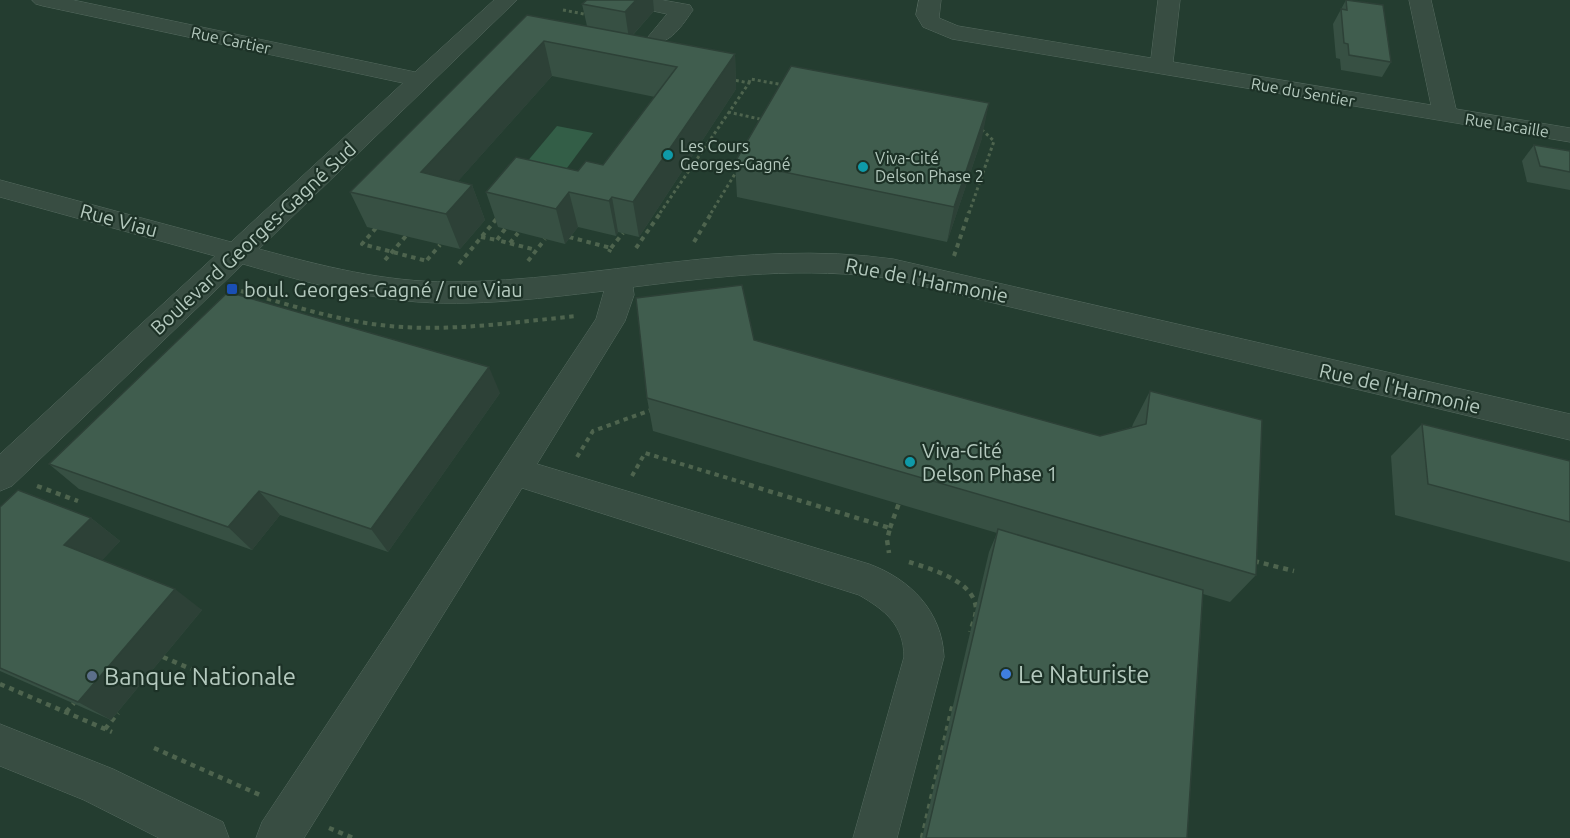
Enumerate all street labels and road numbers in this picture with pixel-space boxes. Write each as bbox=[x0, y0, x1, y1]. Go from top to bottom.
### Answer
street label: Rue Cartier bbox=[190, 23, 272, 57]
street label: Rue du Sentier bbox=[1250, 74, 1356, 110]
street label: Rue Lacaille bbox=[1464, 109, 1550, 141]
street label: Boulevard Georges-Gagné Sud bbox=[146, 137, 360, 339]
street label: Rue Viau bbox=[78, 199, 160, 241]
street label: Rue de l'Harmonie bbox=[844, 253, 1010, 307]
street label: Rue de l'Harmonie bbox=[1317, 358, 1483, 418]

